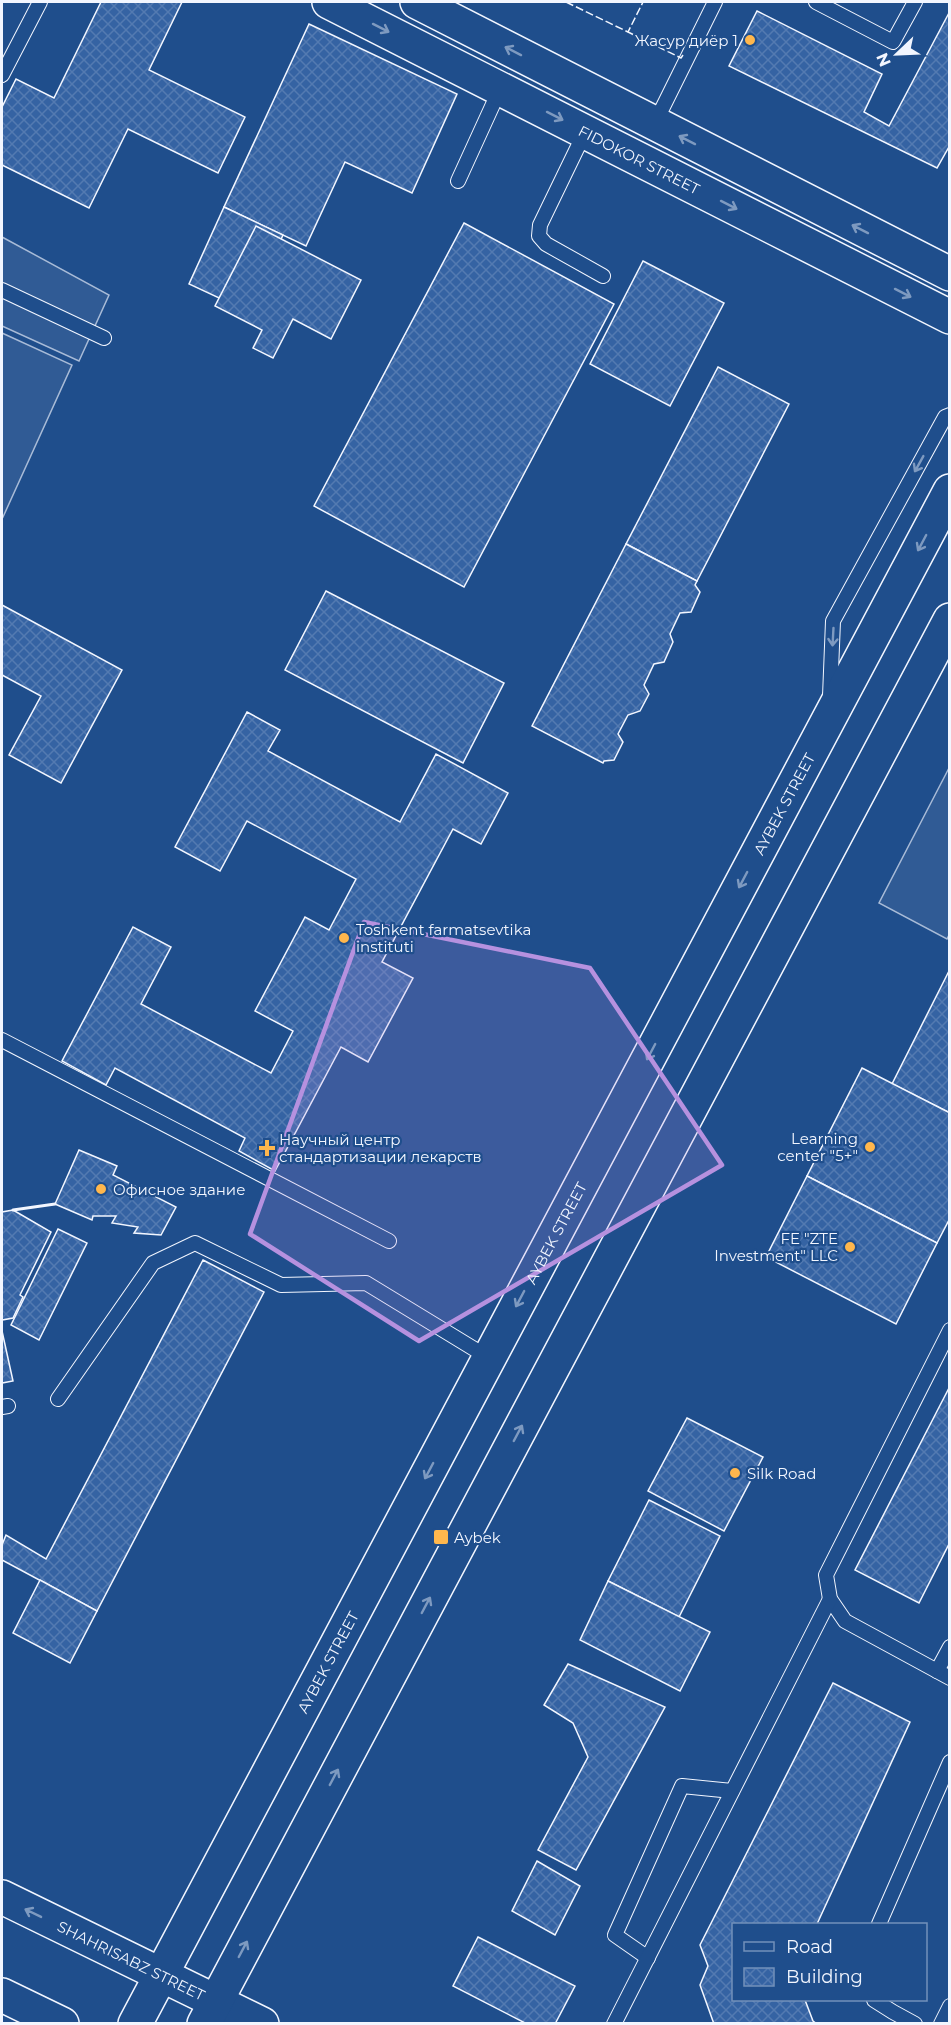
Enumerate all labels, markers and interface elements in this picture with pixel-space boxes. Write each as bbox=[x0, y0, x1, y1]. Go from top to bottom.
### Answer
one-way arrow bbox=[372, 22, 389, 34]
north arrow bbox=[867, 24, 927, 84]
place label: Жасур диёр 1 bbox=[634, 31, 738, 50]
marker: Жасур диёр 1 bbox=[743, 33, 757, 47]
one-way arrow bbox=[504, 44, 522, 56]
text: N bbox=[872, 50, 895, 69]
one-way arrow bbox=[546, 111, 564, 123]
street label: FIDOKOR STREET bbox=[575, 121, 704, 198]
one-way arrow bbox=[678, 133, 696, 145]
one-way arrow bbox=[719, 199, 737, 211]
one-way arrow bbox=[851, 222, 869, 234]
one-way arrow bbox=[893, 288, 911, 299]
one-way arrow bbox=[913, 455, 925, 472]
one-way arrow bbox=[916, 533, 927, 551]
one-way arrow bbox=[827, 627, 838, 647]
street label: AYBEK STREET bbox=[749, 749, 819, 858]
one-way arrow bbox=[737, 871, 748, 889]
place label: Toshkent farmatsevtika instituti bbox=[356, 920, 531, 956]
marker: Toshkent farmatsevtika instituti bbox=[337, 931, 351, 945]
one-way arrow bbox=[645, 1043, 656, 1061]
place label: Learning center "5+" bbox=[777, 1129, 858, 1165]
place label: Научный центр стандартизации лекарств bbox=[279, 1130, 482, 1166]
marker: Learning center "5+" bbox=[863, 1140, 877, 1154]
marker: Научный центр стандартизации лекарств bbox=[260, 1141, 274, 1155]
street label: AYBEK STREET bbox=[521, 1178, 591, 1287]
place label: Офисное здание bbox=[113, 1180, 245, 1199]
marker: Офисное здание bbox=[94, 1182, 108, 1196]
place label: FE "ZTE Investment" LLC bbox=[714, 1229, 838, 1265]
marker: FE "ZTE Investment" LLC bbox=[843, 1240, 857, 1254]
one-way arrow bbox=[514, 1290, 526, 1307]
one-way arrow bbox=[513, 1424, 524, 1442]
one-way arrow bbox=[423, 1462, 435, 1479]
place label: Silk Road bbox=[747, 1464, 816, 1483]
marker: Silk Road bbox=[728, 1466, 742, 1480]
marker: Aybek bbox=[432, 1528, 450, 1546]
place label: Aybek bbox=[454, 1528, 501, 1547]
one-way arrow bbox=[420, 1597, 432, 1614]
street label: AYBEK STREET bbox=[293, 1607, 362, 1716]
one-way arrow bbox=[329, 1768, 341, 1786]
one-way arrow bbox=[25, 1906, 43, 1918]
street label: SHAHRISABZ STREET bbox=[54, 1916, 209, 2004]
legend bbox=[732, 1923, 927, 2001]
text: Road bbox=[786, 1936, 833, 1958]
one-way arrow bbox=[238, 1941, 249, 1959]
text: Building bbox=[786, 1966, 863, 1988]

